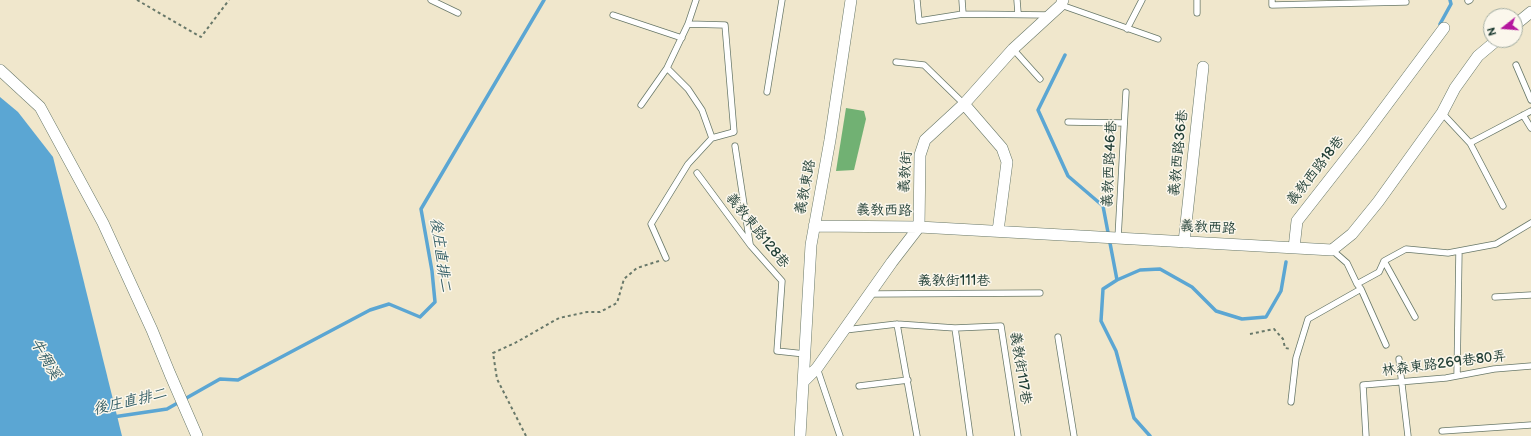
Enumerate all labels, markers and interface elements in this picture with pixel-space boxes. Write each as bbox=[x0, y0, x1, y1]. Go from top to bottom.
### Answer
north arrow bbox=[1483, 8, 1523, 48]
text: N bbox=[1485, 26, 1499, 37]
street label: 義教西路36巷 bbox=[1166, 109, 1192, 197]
street label: 義教西路46巷 bbox=[1099, 120, 1121, 208]
street label: 義教西路18巷 bbox=[1284, 133, 1348, 209]
street label: 義教街 bbox=[896, 150, 916, 194]
street label: 義教東路 bbox=[792, 158, 820, 216]
street label: 義教東路128巷 bbox=[722, 190, 792, 272]
street label: 義教西路 bbox=[856, 202, 912, 220]
water label: 後庄直排二 bbox=[426, 217, 454, 293]
street label: 義教西路 bbox=[1180, 218, 1236, 238]
street label: 義教街111巷 bbox=[918, 273, 990, 289]
street label: 義教街117巷 bbox=[1006, 330, 1034, 406]
water label: 牛稠溪 bbox=[26, 335, 64, 383]
street label: 林森東路269巷80弄 bbox=[1381, 348, 1507, 380]
water label: 後庄直排二 bbox=[91, 385, 169, 419]

